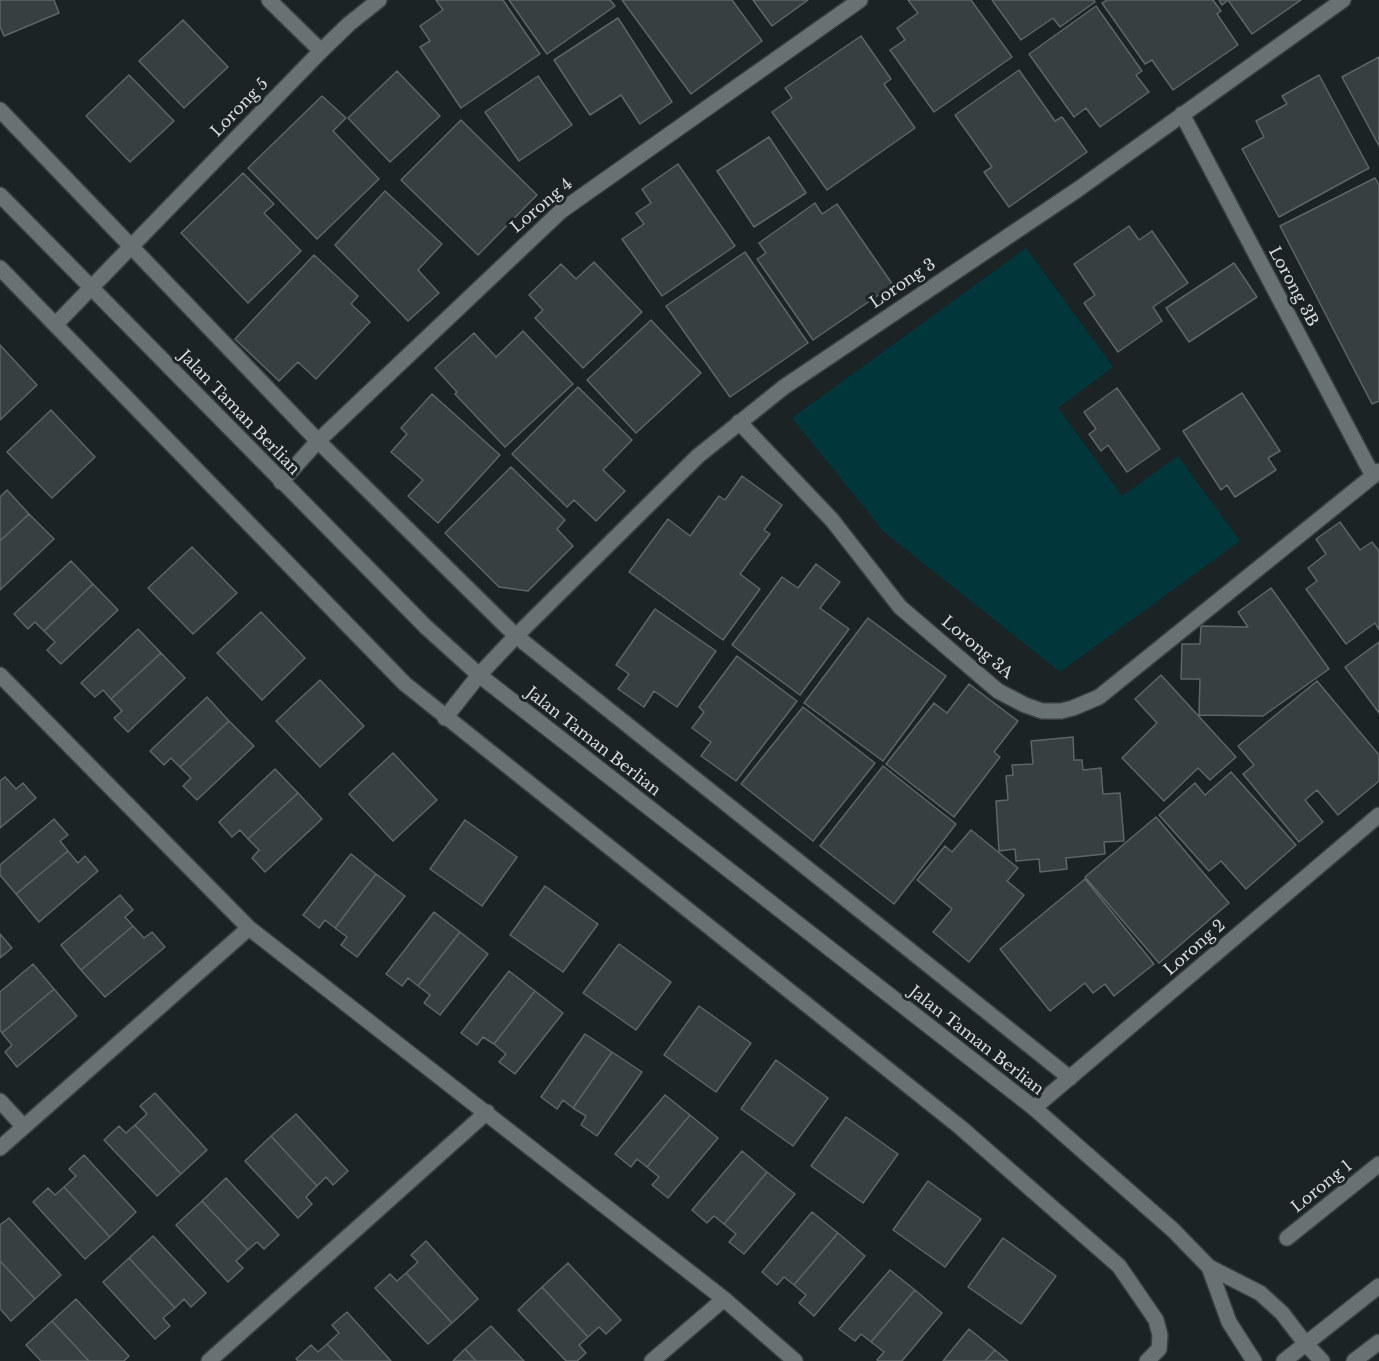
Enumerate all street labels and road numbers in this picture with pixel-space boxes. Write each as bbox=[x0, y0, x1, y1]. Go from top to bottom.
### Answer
street label: Lorong 5 bbox=[207, 75, 273, 141]
street label: Lorong 4 bbox=[507, 175, 577, 237]
street label: Lorong 3B bbox=[1264, 244, 1322, 330]
street label: Lorong 3 bbox=[867, 255, 939, 313]
street label: Jalan Taman Berlian bbox=[175, 347, 303, 479]
street label: Lorong 3A bbox=[937, 613, 1017, 683]
street label: Jalan Taman Berlian bbox=[522, 683, 664, 801]
street label: Lorong 2 bbox=[1160, 916, 1230, 980]
street label: Jalan Taman Berlian bbox=[905, 982, 1047, 1100]
street label: Lorong 1 bbox=[1288, 1157, 1356, 1217]

